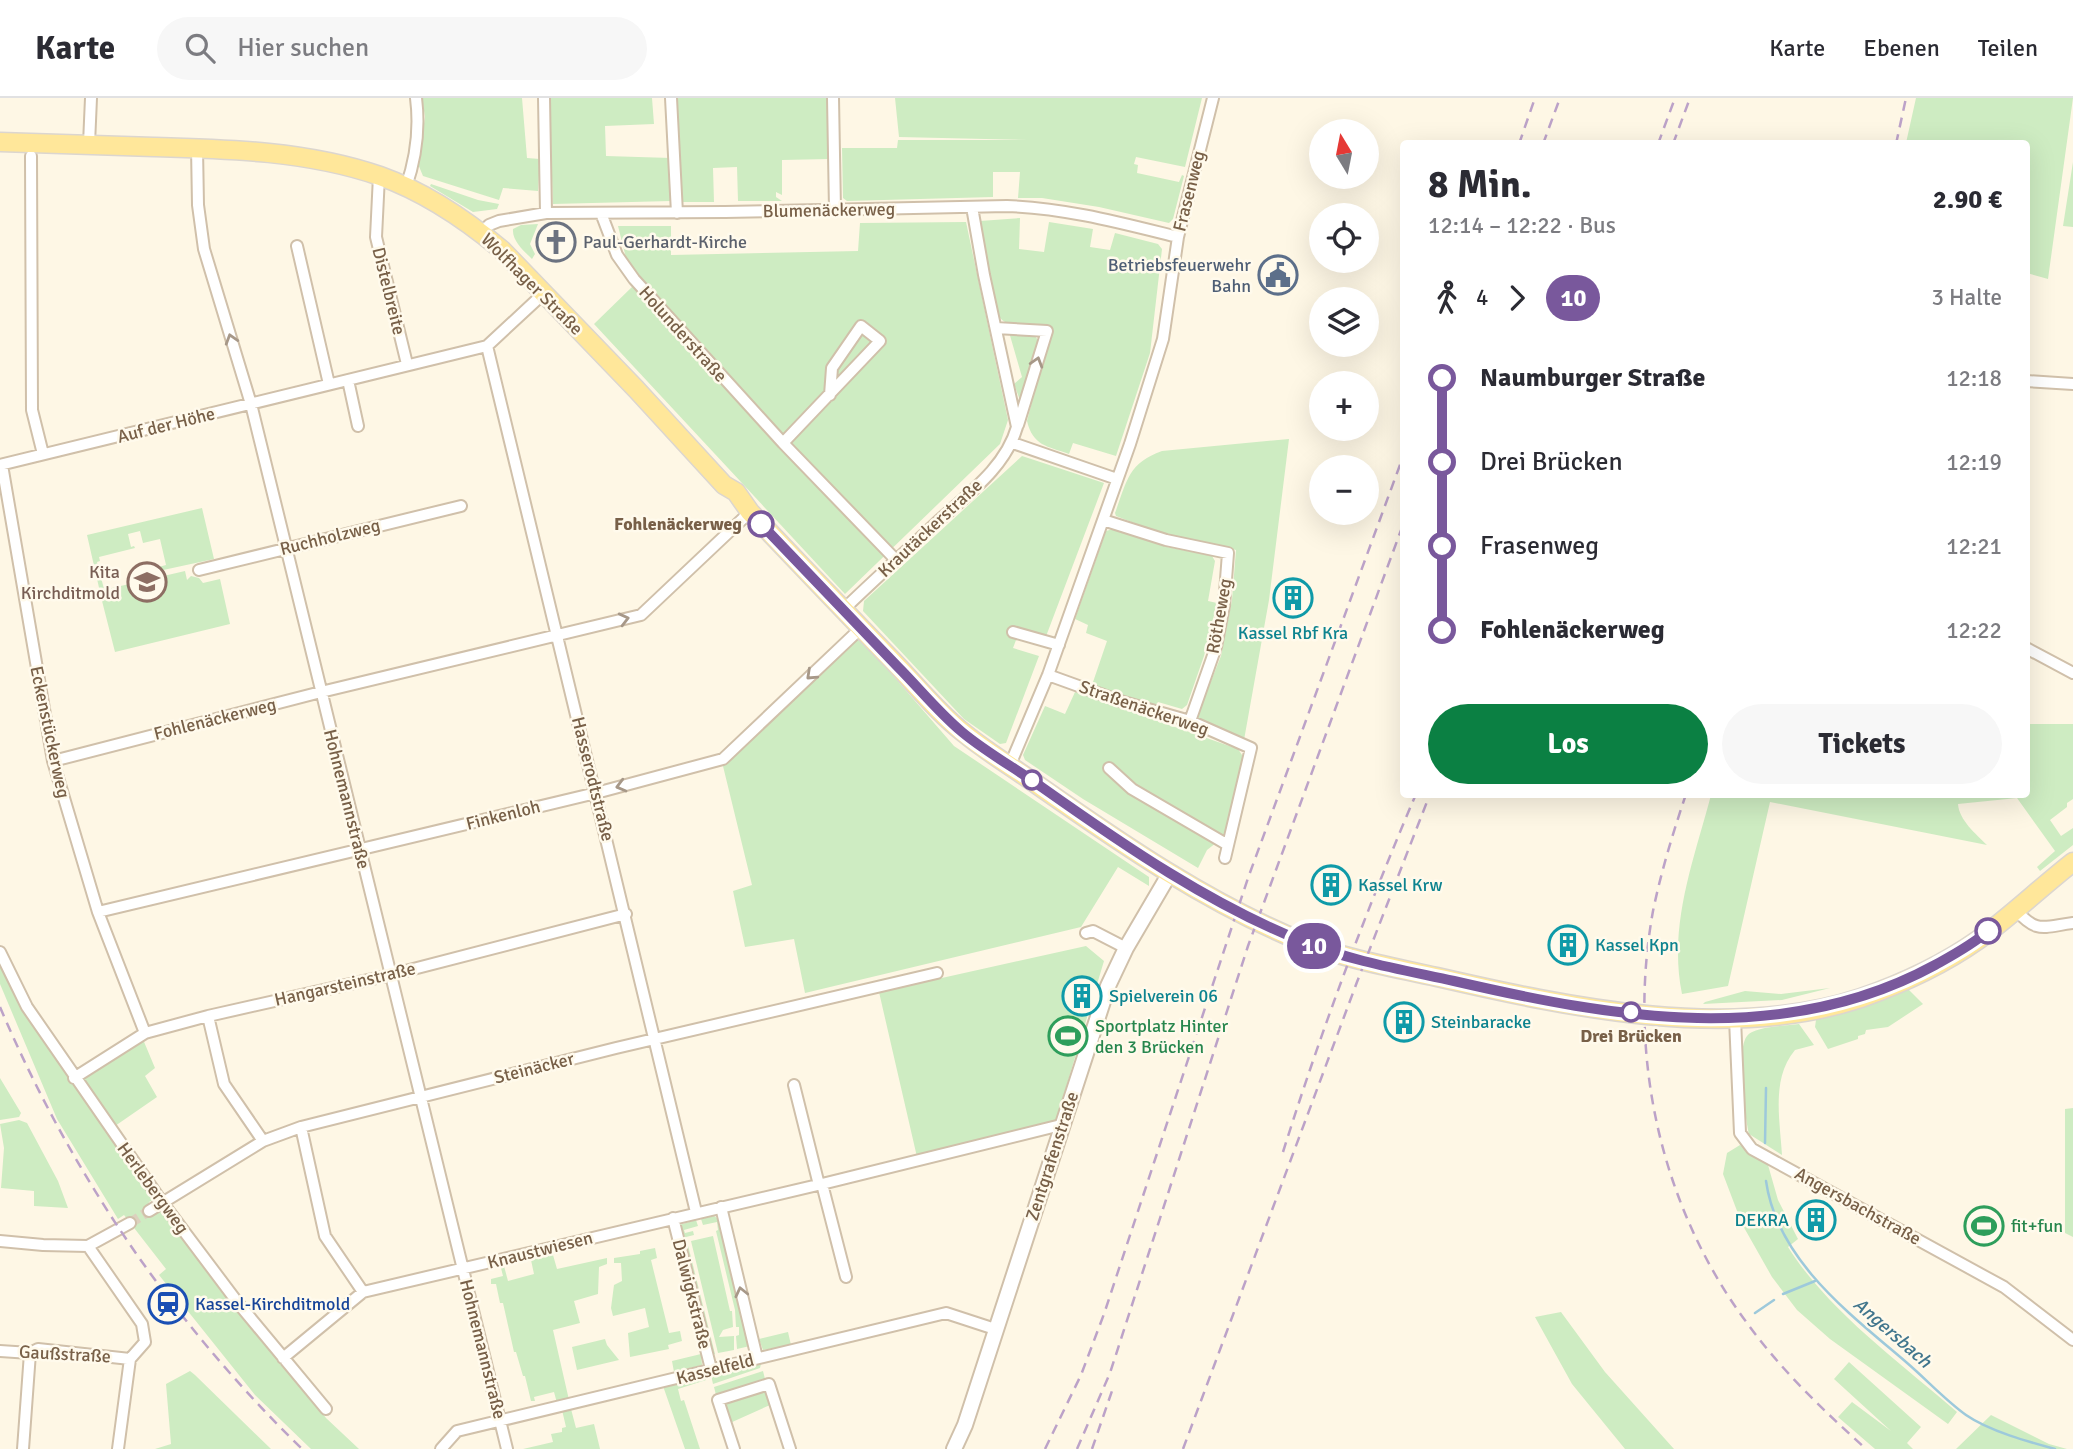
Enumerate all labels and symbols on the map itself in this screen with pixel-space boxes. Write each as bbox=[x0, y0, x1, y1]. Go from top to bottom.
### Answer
north arrow bbox=[1309, 119, 1379, 189]
street label: Frasenweg bbox=[1168, 148, 1210, 234]
street label: Blumenäckerweg bbox=[763, 198, 895, 222]
church icon: Paul-Gerhardt-Kirche bbox=[535, 221, 577, 263]
street label: Wolfhager Straße bbox=[476, 228, 588, 340]
place label: Paul-Gerhardt-Kirche bbox=[583, 231, 747, 253]
street label: Distelbreite bbox=[367, 245, 411, 337]
place label: Betriebsfeuerwehr Bahn bbox=[1108, 254, 1251, 297]
public building icon: Betriebsfeuerwehr Bahn bbox=[1257, 254, 1299, 296]
street label: Holunderstraße bbox=[634, 281, 732, 387]
one-way arrow bbox=[225, 333, 240, 345]
one-way arrow bbox=[1029, 356, 1044, 368]
street label: Auf der Höhe bbox=[115, 402, 217, 448]
street label: Krautäckerstraße bbox=[873, 474, 987, 582]
marker: Fohlenäckerweg bbox=[748, 511, 774, 537]
place label: Fohlenäckerweg bbox=[614, 513, 742, 535]
street label: Ruchholzweg bbox=[278, 514, 382, 560]
place label: Kita Kirchditmold bbox=[21, 561, 120, 604]
school or university icon: Kita Kirchditmold bbox=[126, 561, 168, 603]
street label: Rötheweg bbox=[1202, 577, 1236, 655]
building icon: Kassel Rbf Kra bbox=[1272, 577, 1314, 619]
one-way arrow bbox=[618, 613, 630, 627]
place label: Kassel Rbf Kra bbox=[1238, 622, 1348, 644]
street label: Eckenstückerweg bbox=[25, 664, 75, 800]
one-way arrow bbox=[806, 667, 819, 680]
street label: Straßenäckerweg bbox=[1076, 676, 1212, 740]
street label: Fohlenäckerweg bbox=[151, 693, 279, 745]
street label: Hasserodtstraße bbox=[567, 714, 619, 844]
street label: Hohnemannstraße bbox=[319, 727, 375, 871]
unlabelled marker bbox=[1022, 770, 1042, 790]
one-way arrow bbox=[615, 778, 627, 792]
street label: Finkenloh bbox=[464, 795, 542, 835]
building icon: Kassel Krw bbox=[1310, 864, 1352, 906]
place label: Kassel Krw bbox=[1358, 874, 1443, 896]
unlabelled marker bbox=[1975, 918, 2001, 944]
line badge: 10 bbox=[1282, 923, 1346, 969]
building icon: Kassel Kpn bbox=[1547, 924, 1589, 966]
place label: Kassel Kpn bbox=[1595, 934, 1679, 956]
street label: Hangarsteinstraße bbox=[272, 957, 418, 1011]
building icon: Spielverein 06 bbox=[1061, 975, 1103, 1017]
place label: Spielverein 06 bbox=[1109, 985, 1218, 1007]
building icon: Steinbaracke bbox=[1383, 1001, 1425, 1043]
marker: Drei Brücken bbox=[1621, 1002, 1641, 1022]
place label: Steinbaracke bbox=[1431, 1011, 1531, 1033]
sports icon: Sportplatz Hinter den 3 Brücken bbox=[1047, 1015, 1089, 1057]
place label: Sportplatz Hinter den 3 Brücken bbox=[1095, 1015, 1229, 1058]
place label: Drei Brücken bbox=[1580, 1025, 1682, 1047]
street label: Steinäcker bbox=[492, 1047, 577, 1089]
street label: Zentgrafenstraße bbox=[1021, 1089, 1083, 1223]
street label: Herlebergweg bbox=[112, 1138, 194, 1238]
street label: Angersbachstraße bbox=[1791, 1162, 1925, 1250]
building icon: DEKRA bbox=[1795, 1199, 1837, 1241]
sports icon: fit+fun bbox=[1963, 1205, 2005, 1247]
place label: DEKRA bbox=[1735, 1209, 1789, 1231]
place label: fit+fun bbox=[2011, 1215, 2063, 1237]
street label: Knaustwiesen bbox=[485, 1226, 595, 1274]
street label: Dalwigkstraße bbox=[668, 1237, 716, 1351]
street label: Hohnemannstraße bbox=[455, 1277, 511, 1421]
station icon: Kassel-Kirchditmold bbox=[147, 1283, 189, 1325]
one-way arrow bbox=[735, 1286, 749, 1298]
water label: Angersbach bbox=[1848, 1292, 1937, 1374]
place label: Kassel-Kirchditmold bbox=[195, 1293, 350, 1315]
street label: Gaußstraße bbox=[19, 1341, 111, 1367]
street label: Kasselfeld bbox=[674, 1349, 756, 1389]

